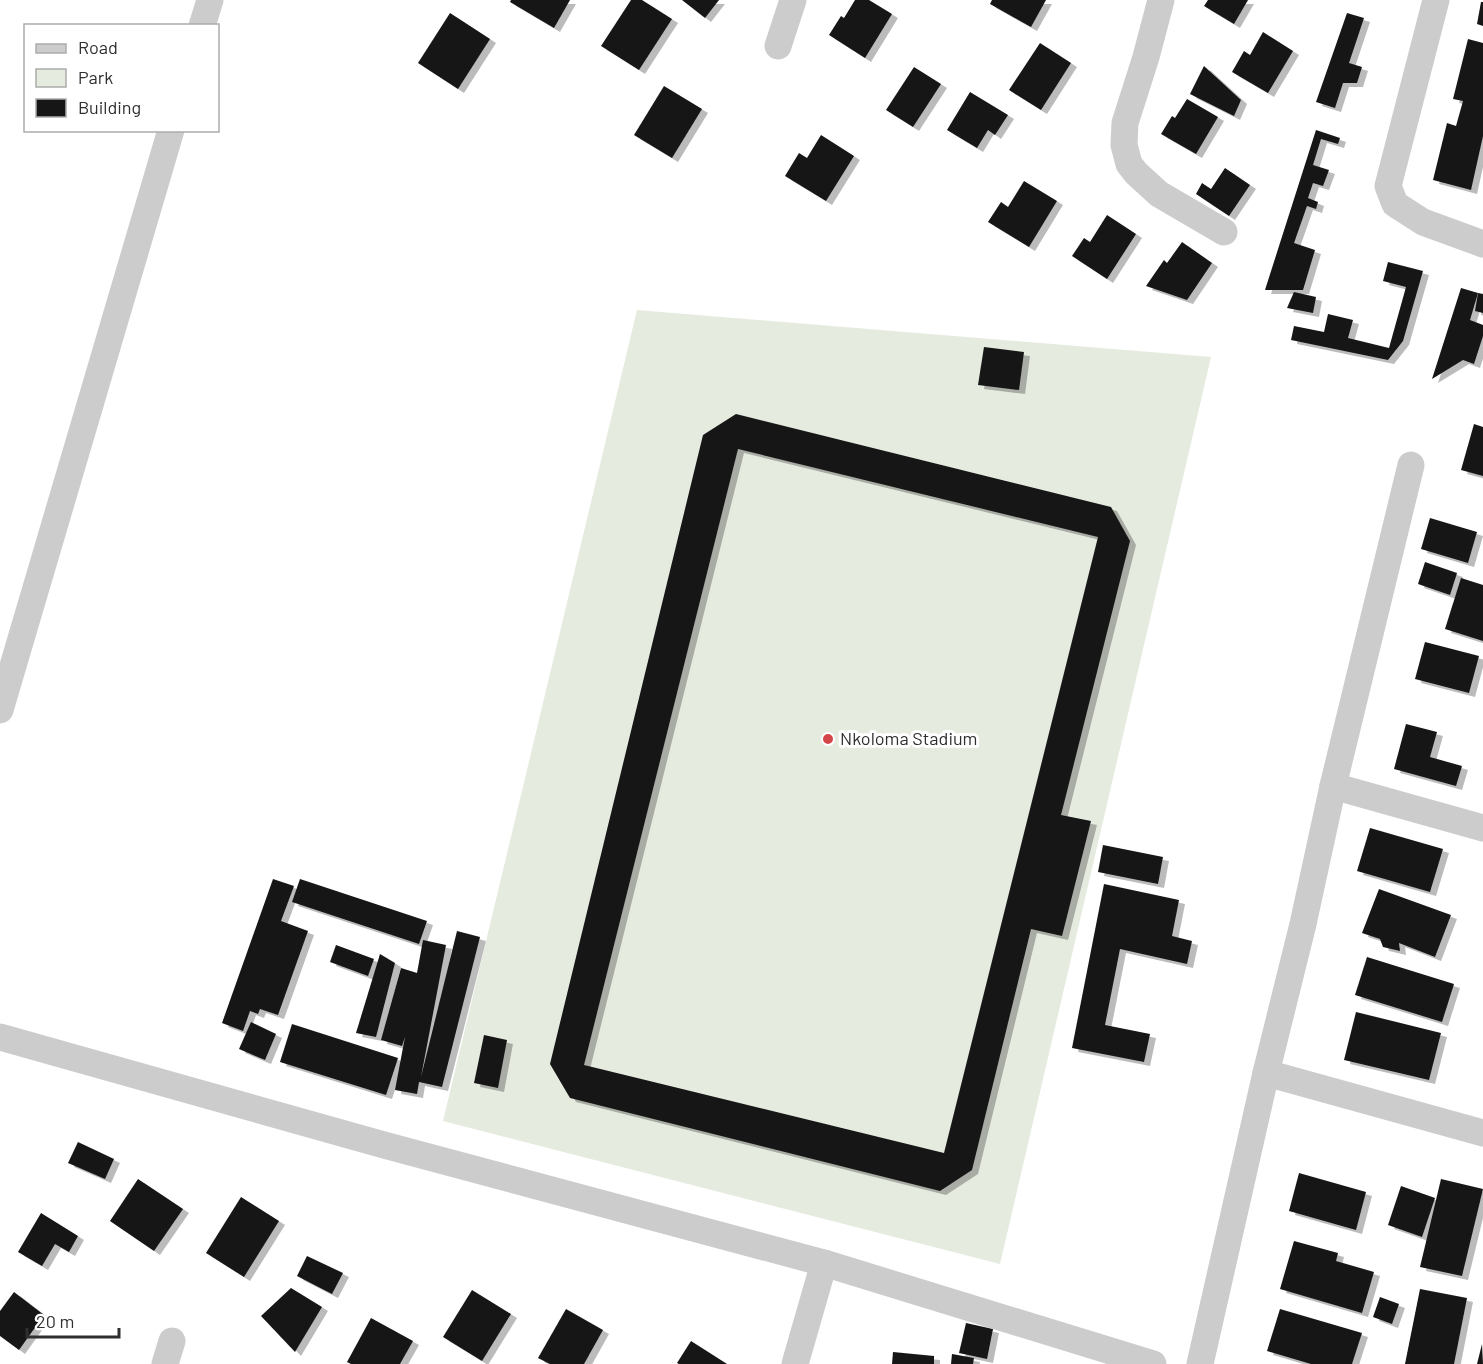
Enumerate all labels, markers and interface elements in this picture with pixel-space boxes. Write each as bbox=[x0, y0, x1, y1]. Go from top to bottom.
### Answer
legend bbox=[24, 24, 219, 132]
text: Road bbox=[78, 36, 118, 58]
text: Park bbox=[78, 66, 113, 88]
text: Building bbox=[78, 96, 141, 118]
place label: Nkoloma Stadium bbox=[840, 727, 978, 749]
marker: Nkoloma Stadium bbox=[821, 732, 835, 746]
scale bar bbox=[27, 1301, 118, 1339]
text: 20 m bbox=[36, 1310, 74, 1332]

